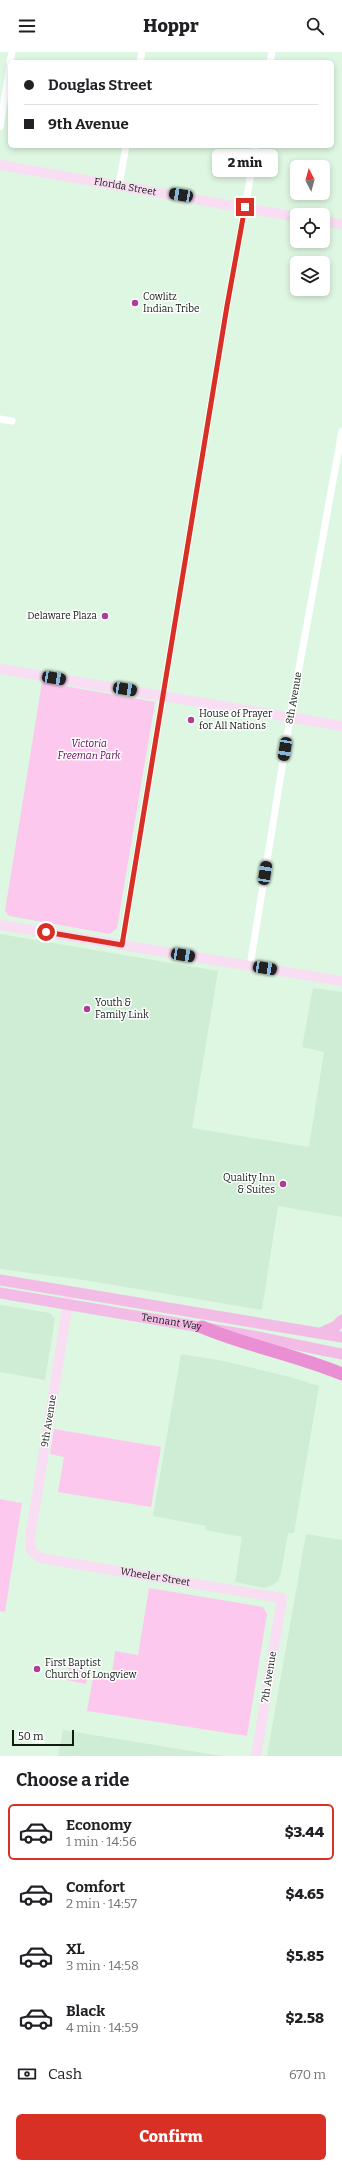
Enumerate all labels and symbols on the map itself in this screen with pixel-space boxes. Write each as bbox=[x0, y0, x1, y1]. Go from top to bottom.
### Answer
callout: 2 min bbox=[212, 149, 278, 177]
north arrow bbox=[290, 160, 330, 200]
street label: Florida Street bbox=[93, 176, 158, 198]
car bbox=[168, 187, 194, 203]
route end bbox=[236, 198, 254, 216]
place label: Cowlitz Indian Tribe bbox=[143, 291, 200, 315]
marker: Cowlitz Indian Tribe bbox=[130, 298, 140, 308]
place label: Delaware Plaza bbox=[27, 610, 98, 622]
marker: Delaware Plaza bbox=[100, 611, 110, 621]
car bbox=[41, 670, 67, 686]
street label: 8th Avenue bbox=[284, 671, 304, 725]
car bbox=[112, 681, 138, 697]
place label: House of Prayer for All Nations bbox=[199, 708, 273, 732]
marker: House of Prayer for All Nations bbox=[186, 715, 196, 725]
car bbox=[277, 736, 293, 762]
park label: Victoria Freeman Park bbox=[57, 738, 121, 762]
car bbox=[257, 860, 273, 886]
route start bbox=[37, 923, 55, 941]
car bbox=[170, 947, 196, 963]
car bbox=[252, 960, 278, 976]
place label: Youth & Family Link bbox=[95, 997, 149, 1021]
marker: Youth & Family Link bbox=[82, 1004, 92, 1014]
place label: Quality Inn & Suites bbox=[223, 1172, 276, 1196]
marker: Quality Inn & Suites bbox=[278, 1179, 288, 1189]
street label: Tennant Way bbox=[141, 1311, 203, 1333]
street label: 9th Avenue bbox=[39, 1394, 59, 1448]
street label: Wheeler Street bbox=[119, 1565, 191, 1589]
street label: 7th Avenue bbox=[259, 1650, 279, 1704]
place label: First Baptist Church of Longview bbox=[45, 1657, 138, 1681]
marker: First Baptist Church of Longview bbox=[32, 1664, 42, 1674]
scale bar bbox=[12, 1728, 74, 1747]

